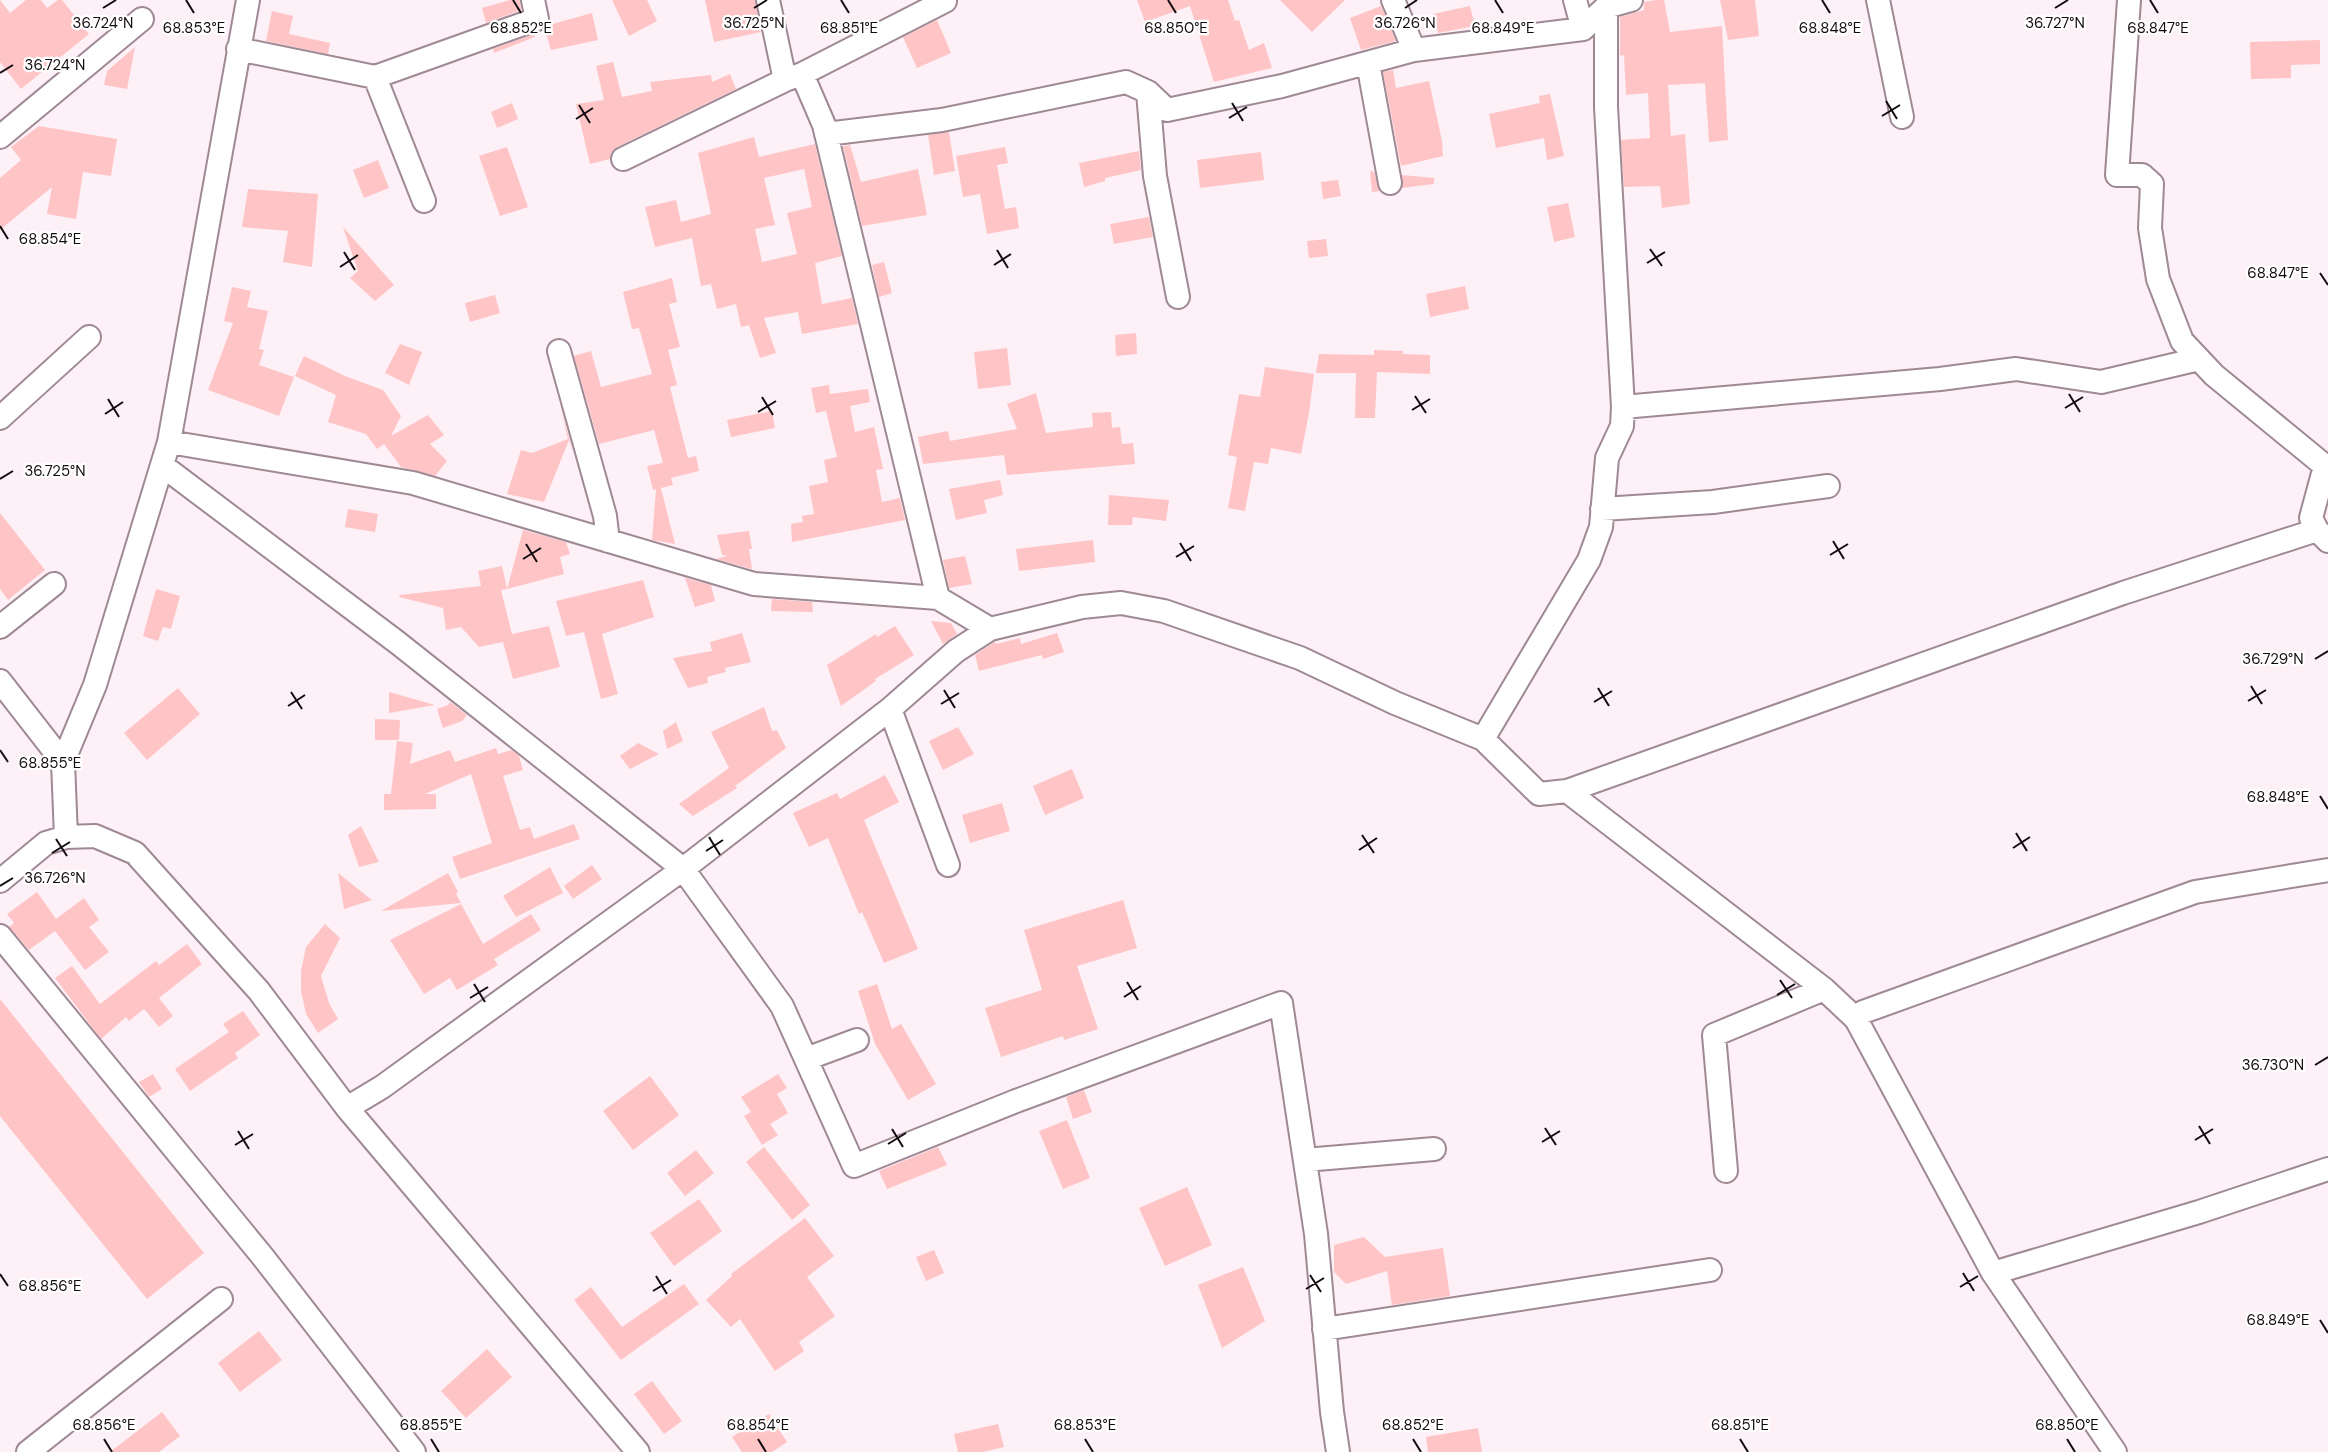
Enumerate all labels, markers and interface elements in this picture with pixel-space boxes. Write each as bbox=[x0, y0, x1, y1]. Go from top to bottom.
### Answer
text: 36.724°N bbox=[73, 13, 133, 33]
text: 36.725°N bbox=[723, 13, 785, 33]
text: 36.726°N bbox=[1374, 13, 1436, 33]
text: 36.727°N bbox=[2025, 13, 2085, 33]
text: 68.853°E bbox=[163, 18, 225, 38]
text: 68.852°E bbox=[490, 18, 552, 38]
text: 68.851°E bbox=[820, 18, 878, 38]
text: 68.850°E bbox=[1144, 18, 1208, 38]
text: 68.849°E bbox=[1472, 18, 1534, 38]
text: 68.848°E bbox=[1799, 18, 1861, 38]
text: 68.847°E bbox=[2127, 18, 2189, 38]
text: 36.724°N bbox=[25, 55, 85, 75]
text: 68.854°E bbox=[19, 229, 81, 249]
text: 68.847°E bbox=[2247, 263, 2309, 283]
text: 36.725°N bbox=[24, 461, 86, 481]
text: 36.729°N bbox=[2242, 649, 2304, 669]
text: 68.855°E bbox=[19, 753, 81, 773]
text: 68.848°E bbox=[2247, 787, 2309, 807]
text: 36.726°N bbox=[24, 868, 86, 888]
text: 36.730°N bbox=[2242, 1055, 2304, 1075]
text: 68.856°E bbox=[19, 1276, 81, 1296]
text: 68.849°E bbox=[2247, 1310, 2309, 1330]
text: 68.856°E bbox=[73, 1415, 135, 1435]
text: 68.855°E bbox=[400, 1415, 462, 1435]
text: 68.854°E bbox=[727, 1415, 789, 1435]
text: 68.853°E bbox=[1054, 1415, 1116, 1435]
text: 68.852°E bbox=[1382, 1415, 1444, 1435]
text: 68.851°E bbox=[1711, 1415, 1769, 1435]
text: 68.850°E bbox=[2035, 1415, 2099, 1435]

